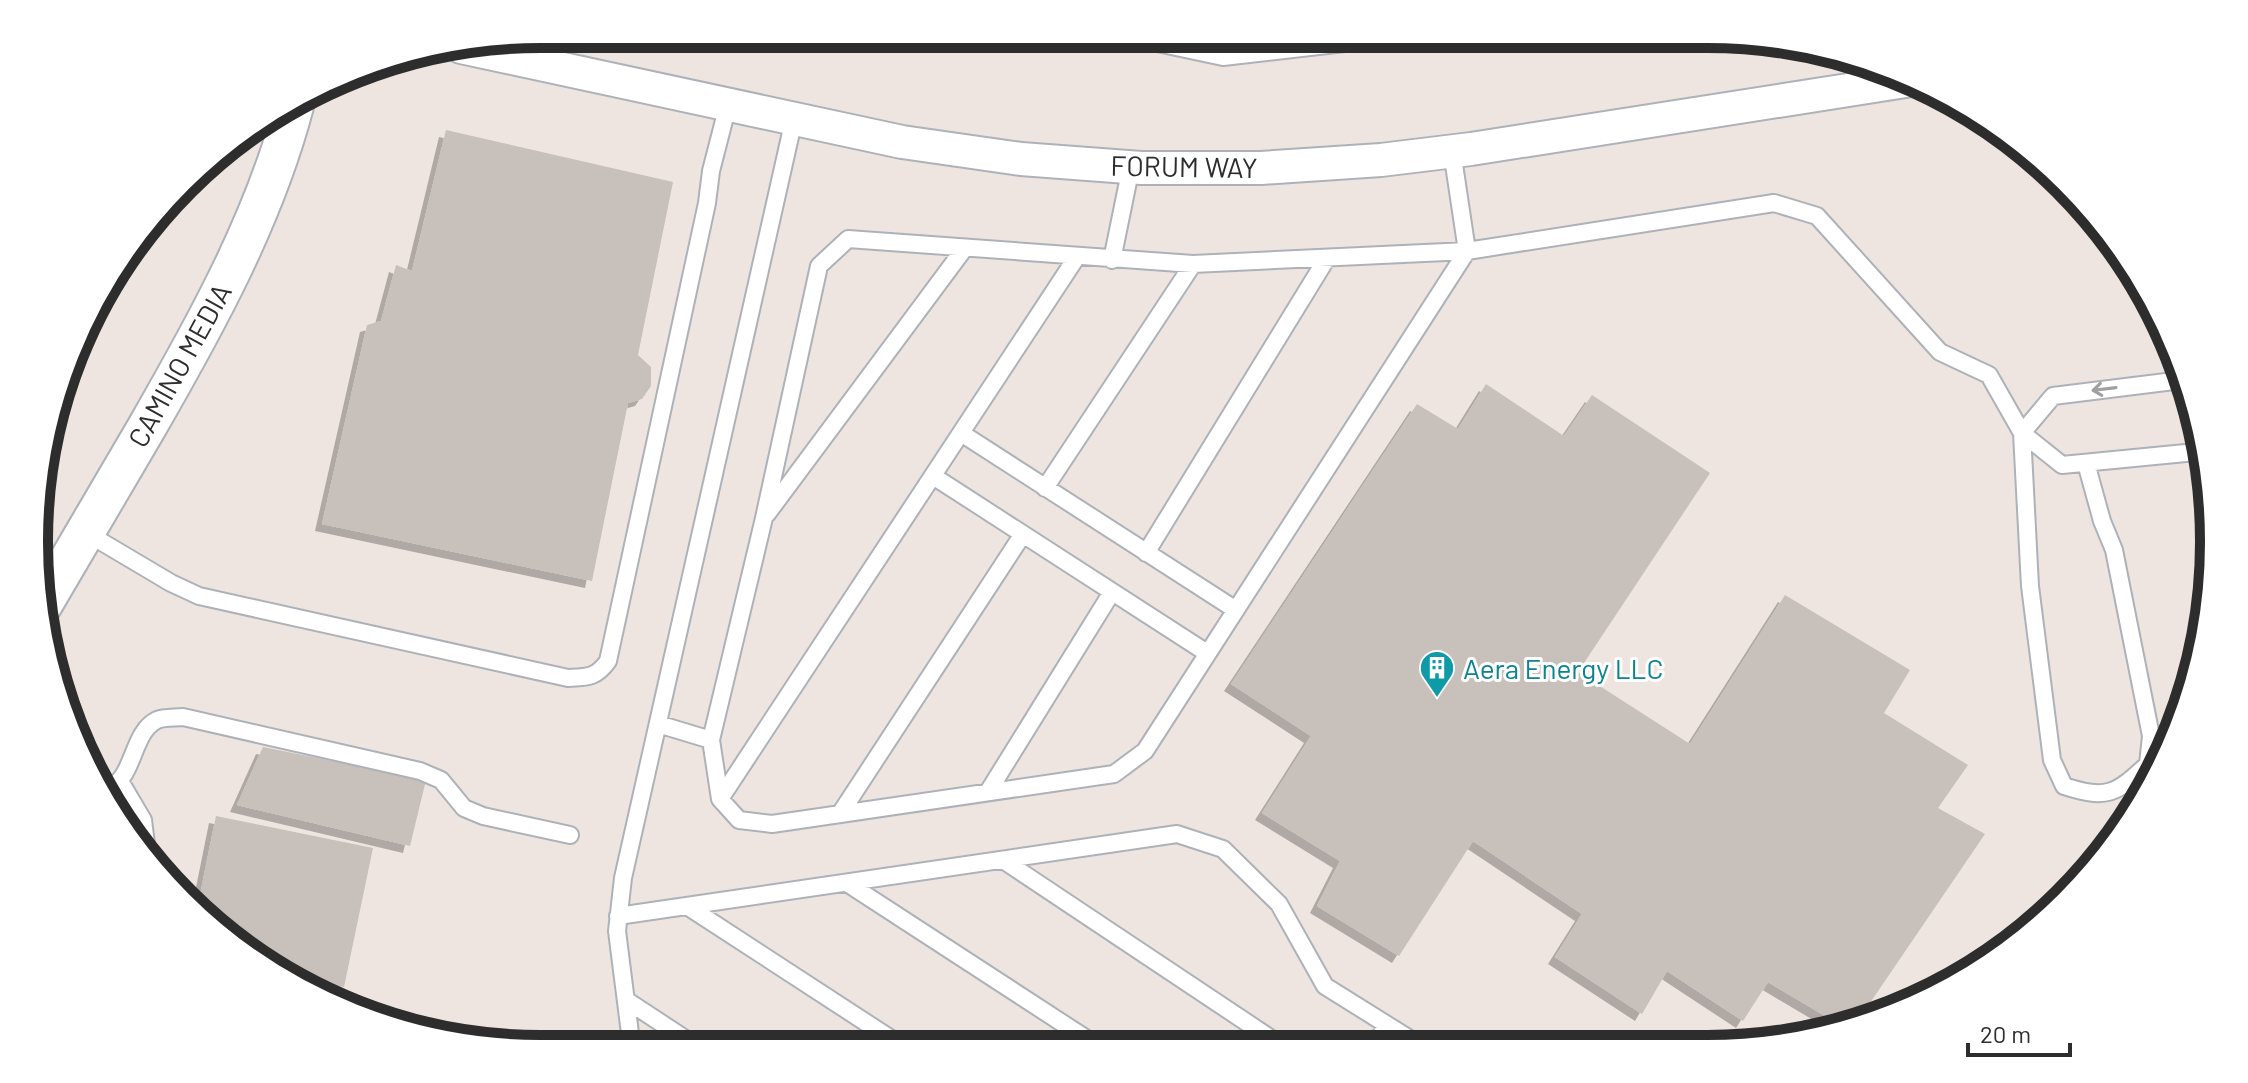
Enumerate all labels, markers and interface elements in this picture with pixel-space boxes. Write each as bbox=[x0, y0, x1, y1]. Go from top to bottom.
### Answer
street label: FORUM WAY bbox=[1110, 148, 1258, 184]
street label: CAMINO MEDIA bbox=[120, 277, 238, 453]
one-way arrow bbox=[2092, 382, 2118, 397]
building icon: Aera Energy LLC bbox=[1418, 649, 1456, 699]
place label: Aera Energy LLC bbox=[1463, 651, 1663, 685]
scale bar bbox=[1968, 1007, 2070, 1057]
text: 20 m bbox=[1980, 1019, 2031, 1048]

